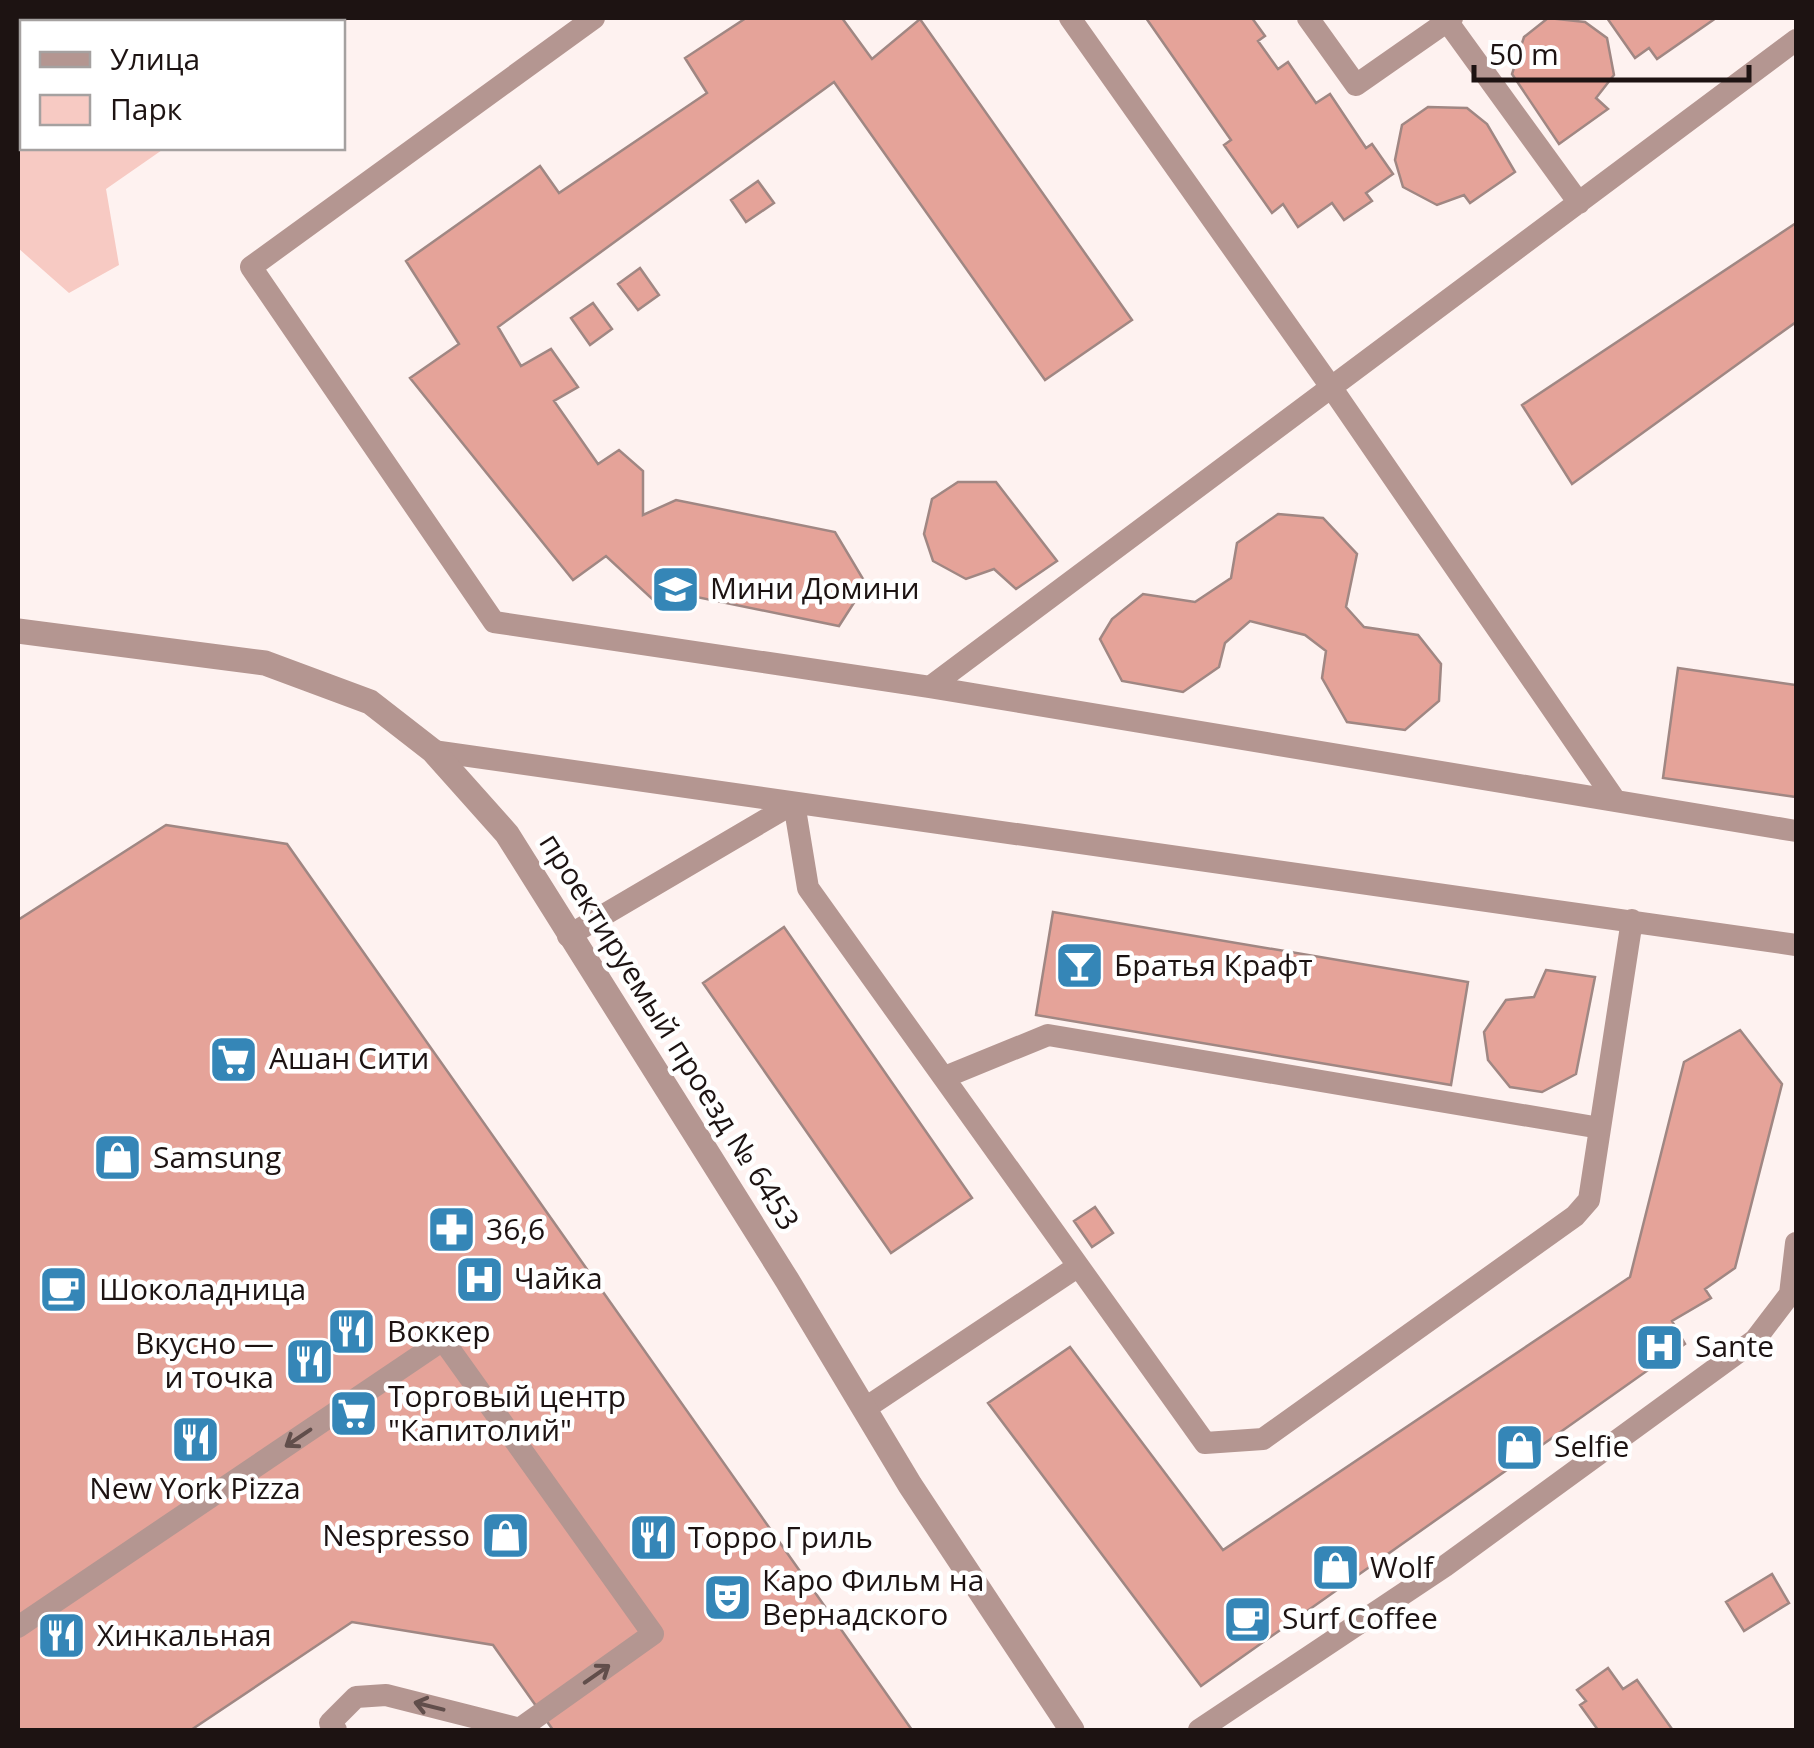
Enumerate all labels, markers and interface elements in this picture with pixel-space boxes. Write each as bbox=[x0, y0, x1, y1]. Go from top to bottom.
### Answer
legend bbox=[20, 20, 345, 150]
scale bar bbox=[1474, 20, 1749, 82]
text: 50 m bbox=[1489, 33, 1559, 74]
text: Улица bbox=[110, 38, 200, 79]
text: Парк bbox=[110, 88, 183, 129]
school or university icon: Мини Домини bbox=[649, 563, 701, 615]
place label: Мини Домини bbox=[710, 567, 920, 608]
street label: проектируемый проезд № 6453 bbox=[531, 825, 810, 1238]
bar icon: Братья Крафт bbox=[1053, 940, 1105, 992]
place label: Братья Крафт bbox=[1114, 944, 1313, 985]
supermarket icon: Ашан Сити bbox=[208, 1033, 260, 1085]
place label: Ашан Сити bbox=[269, 1037, 429, 1078]
shop icon: Samsung bbox=[92, 1132, 144, 1184]
place label: Samsung bbox=[153, 1136, 281, 1177]
pharmacy icon: 36,6 bbox=[425, 1204, 477, 1256]
place label: 36,6 bbox=[486, 1208, 545, 1249]
hospital icon: Чайка bbox=[453, 1253, 505, 1305]
place label: Чайка bbox=[514, 1257, 603, 1298]
cafe icon: Шоколадница bbox=[38, 1264, 90, 1316]
place label: Шоколадница bbox=[99, 1268, 306, 1309]
restaurant icon: Воккер bbox=[326, 1306, 378, 1358]
place label: Воккер bbox=[387, 1310, 491, 1351]
hospital icon: Sante bbox=[1634, 1321, 1686, 1373]
place label: Вкусно — и точка bbox=[135, 1322, 274, 1397]
place label: Sante bbox=[1695, 1325, 1774, 1366]
restaurant icon: Вкусно — и точка bbox=[283, 1335, 335, 1387]
place label: Торговый центр "Капитолий" bbox=[388, 1375, 626, 1450]
supermarket icon: Торговый центр "Капитолий" bbox=[327, 1388, 379, 1440]
restaurant icon: New York Pizza bbox=[169, 1414, 221, 1466]
shop icon: Selfie bbox=[1493, 1421, 1545, 1473]
place label: Selfie bbox=[1554, 1425, 1629, 1466]
one-way arrow bbox=[284, 1427, 312, 1448]
place label: New York Pizza bbox=[89, 1467, 301, 1508]
shop icon: Nespresso bbox=[479, 1510, 531, 1562]
restaurant icon: Торро Гриль bbox=[627, 1512, 679, 1564]
place label: Nespresso bbox=[322, 1514, 470, 1555]
place label: Торро Гриль bbox=[688, 1516, 873, 1557]
shop icon: Wolf bbox=[1309, 1542, 1361, 1594]
place label: Wolf bbox=[1370, 1546, 1435, 1587]
place label: Каро Фильм на Вернадского bbox=[762, 1559, 984, 1634]
theatre icon: Каро Фильм на Вернадского bbox=[701, 1572, 753, 1624]
cafe icon: Surf Coffee bbox=[1221, 1593, 1273, 1645]
place label: Surf Coffee bbox=[1282, 1597, 1438, 1638]
restaurant icon: Хинкальная bbox=[36, 1610, 88, 1662]
place label: Хинкальная bbox=[97, 1614, 272, 1655]
one-way arrow bbox=[583, 1664, 610, 1685]
one-way arrow bbox=[414, 1696, 445, 1715]

